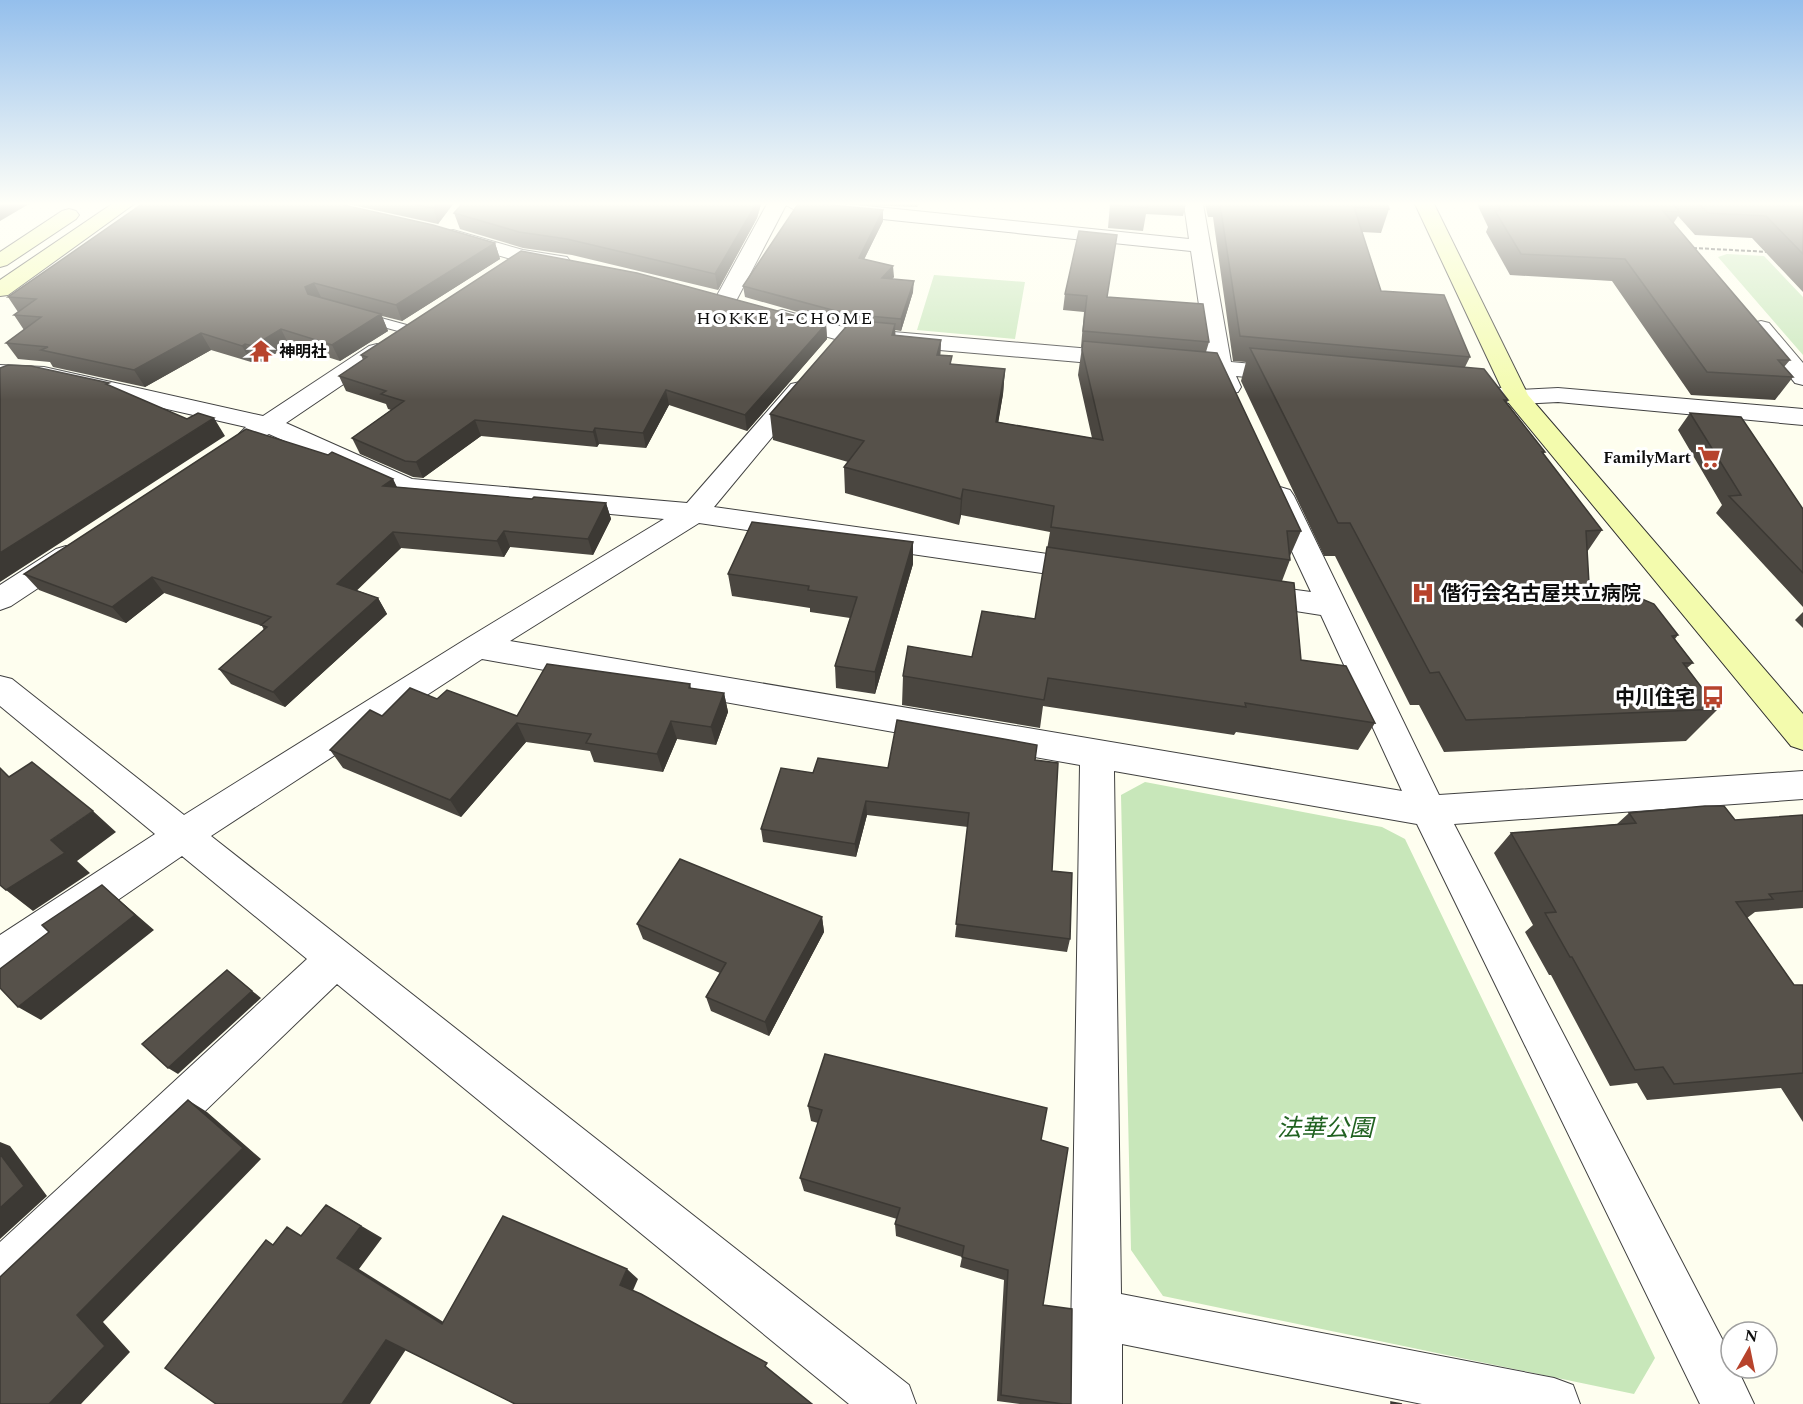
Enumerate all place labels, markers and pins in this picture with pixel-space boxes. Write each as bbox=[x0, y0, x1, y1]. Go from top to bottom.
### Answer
temple icon: 神明社 bbox=[248, 338, 274, 364]
place label: 神明社 bbox=[279, 340, 327, 364]
supermarket icon: FamilyMart bbox=[1696, 444, 1722, 470]
place label: FamilyMart bbox=[1603, 446, 1691, 470]
place label: 偕行会名古屋共立病院 bbox=[1441, 579, 1641, 609]
hospital icon: 偕行会名古屋共立病院 bbox=[1410, 580, 1436, 606]
place label: 中川住宅 bbox=[1615, 683, 1695, 713]
bus stop icon: 中川住宅 bbox=[1700, 684, 1726, 710]

